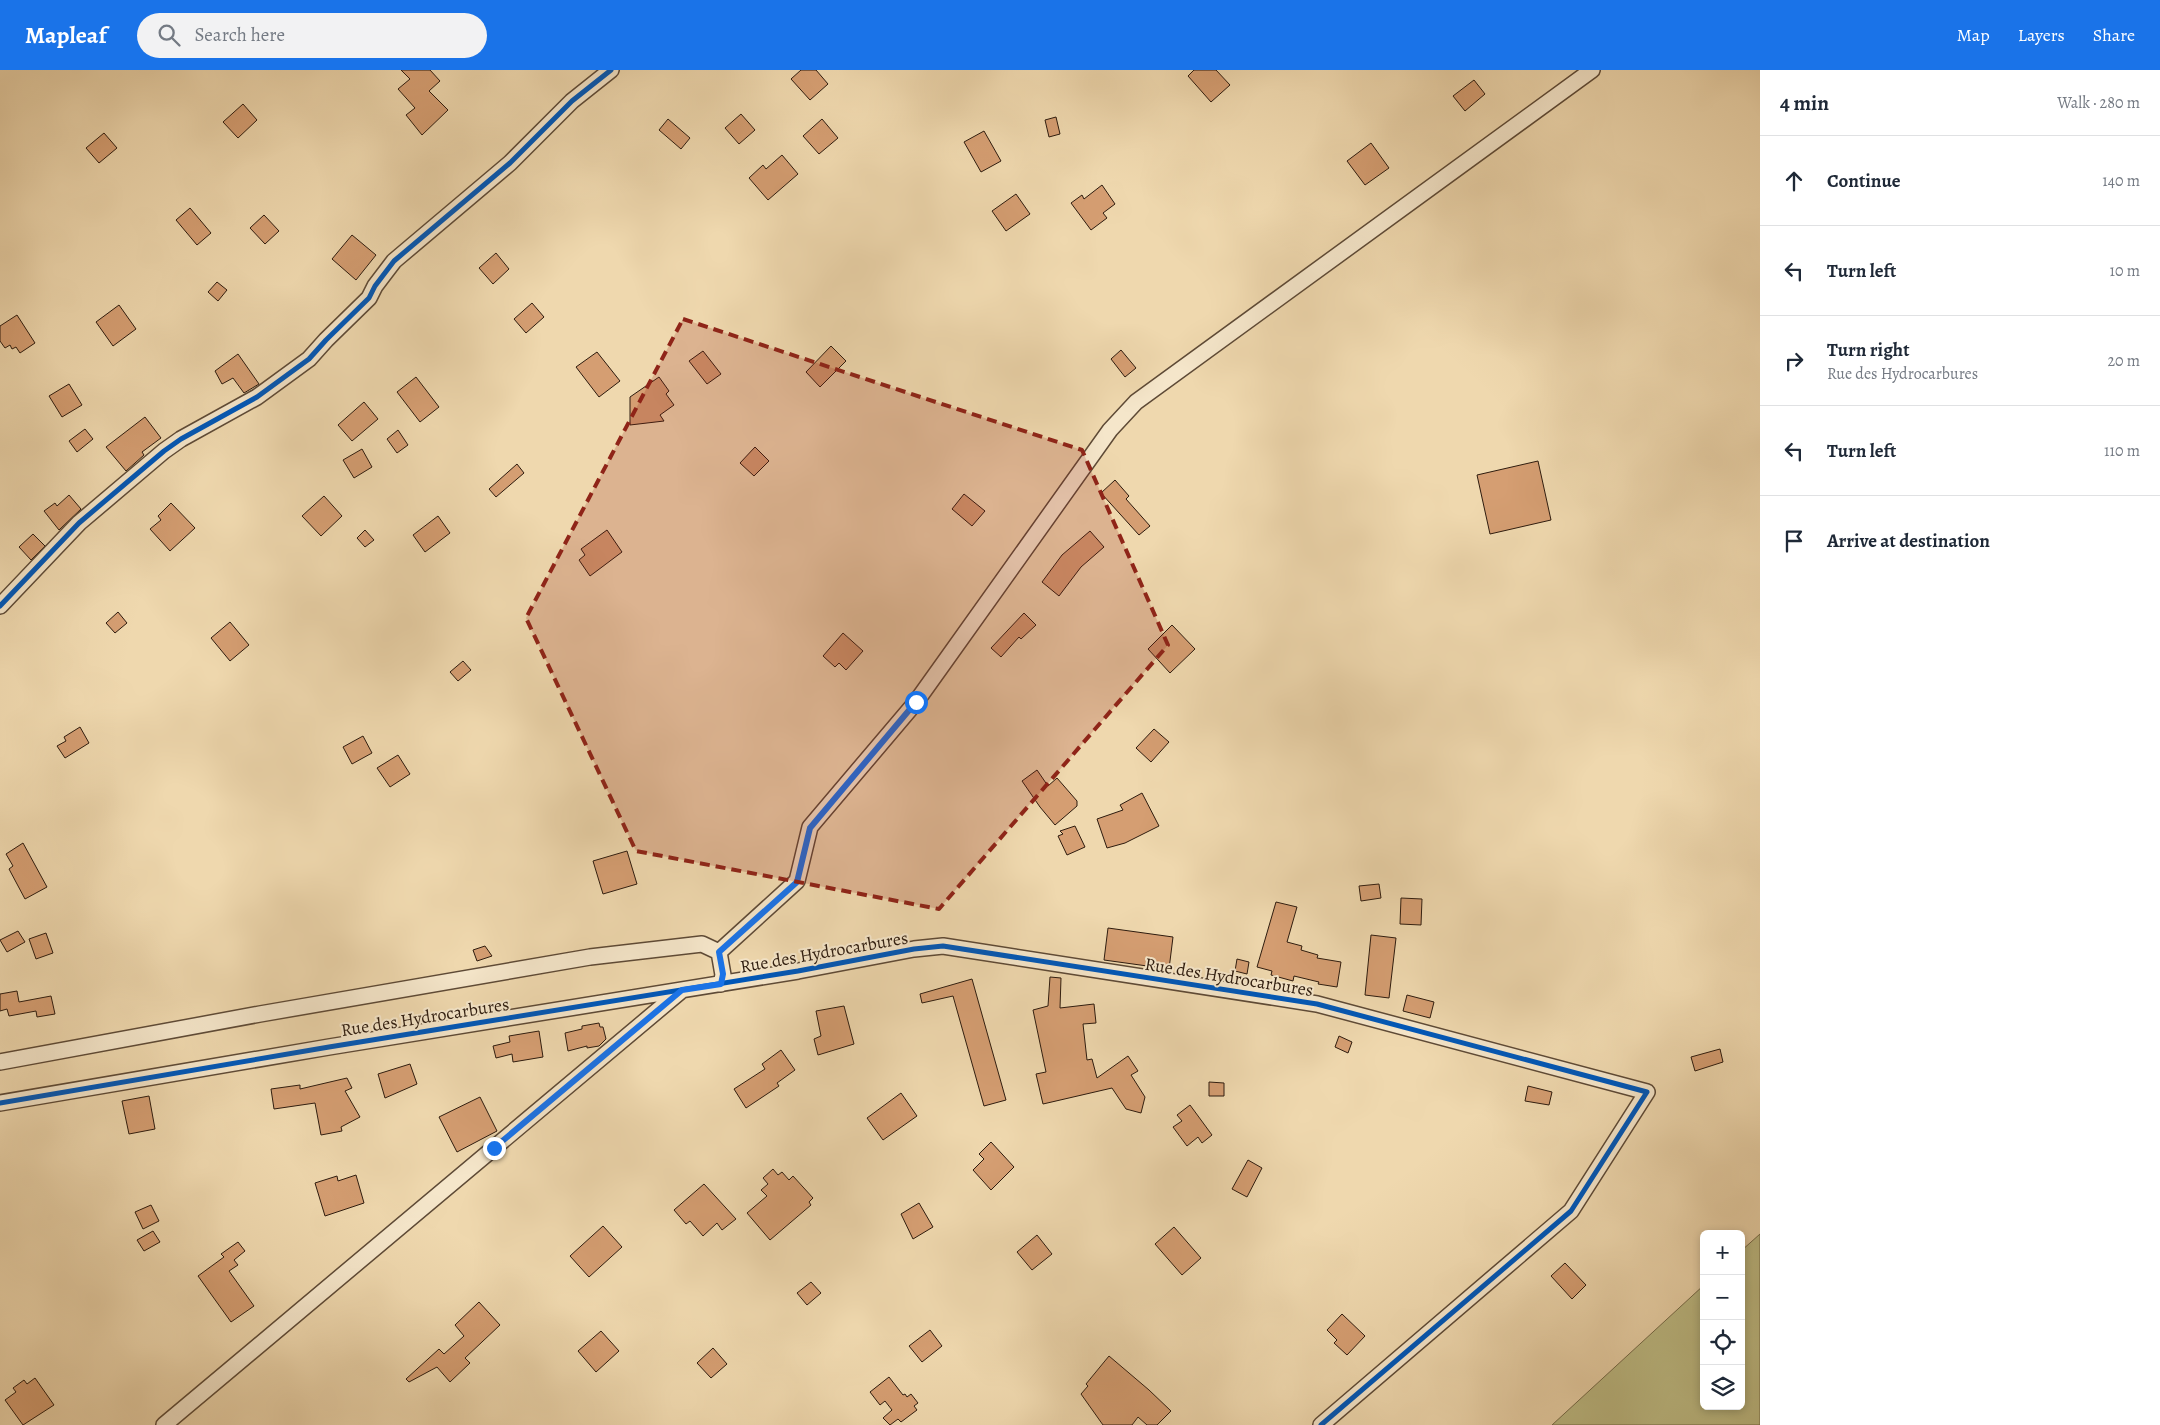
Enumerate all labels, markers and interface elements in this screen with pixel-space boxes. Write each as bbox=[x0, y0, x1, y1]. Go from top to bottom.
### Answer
search box bbox=[137, 13, 487, 58]
text: Mapleaf bbox=[25, 19, 107, 51]
icon: search bbox=[155, 21, 183, 49]
text: Search here bbox=[195, 22, 285, 48]
text: Map bbox=[1957, 23, 1990, 47]
text: Layers bbox=[2018, 23, 2065, 47]
text: Share bbox=[2093, 23, 2135, 47]
text: 4 min bbox=[1780, 89, 1829, 117]
text: Walk · 280 m bbox=[2057, 92, 2140, 114]
icon: ahead bbox=[1780, 167, 1808, 195]
text: Continue bbox=[1827, 168, 1901, 194]
text: 140 m bbox=[2102, 170, 2140, 192]
icon: left bbox=[1780, 257, 1808, 285]
text: Turn left bbox=[1827, 258, 1896, 284]
text: 10 m bbox=[2110, 260, 2140, 282]
text: Turn right bbox=[1827, 337, 1909, 363]
icon: right bbox=[1780, 347, 1808, 375]
text: 20 m bbox=[2107, 350, 2140, 372]
text: Rue des Hydrocarbures bbox=[1827, 363, 1978, 385]
icon: left bbox=[1780, 437, 1808, 465]
text: Turn left bbox=[1827, 438, 1896, 464]
text: 110 m bbox=[2104, 440, 2140, 462]
icon: arrive bbox=[1780, 527, 1808, 555]
text: Arrive at destination bbox=[1827, 528, 1990, 554]
route start bbox=[905, 691, 928, 714]
street label: Rue des Hydrocarbures bbox=[738, 925, 910, 979]
street label: Rue des Hydrocarbures bbox=[1143, 952, 1315, 1002]
street label: Rue des Hydrocarbures bbox=[339, 992, 511, 1042]
route end bbox=[483, 1137, 506, 1160]
map controls bbox=[1700, 1230, 1745, 1410]
button: + bbox=[1700, 1230, 1745, 1275]
button: − bbox=[1700, 1275, 1745, 1320]
button: locate bbox=[1700, 1320, 1745, 1365]
button: layers bbox=[1700, 1365, 1745, 1410]

